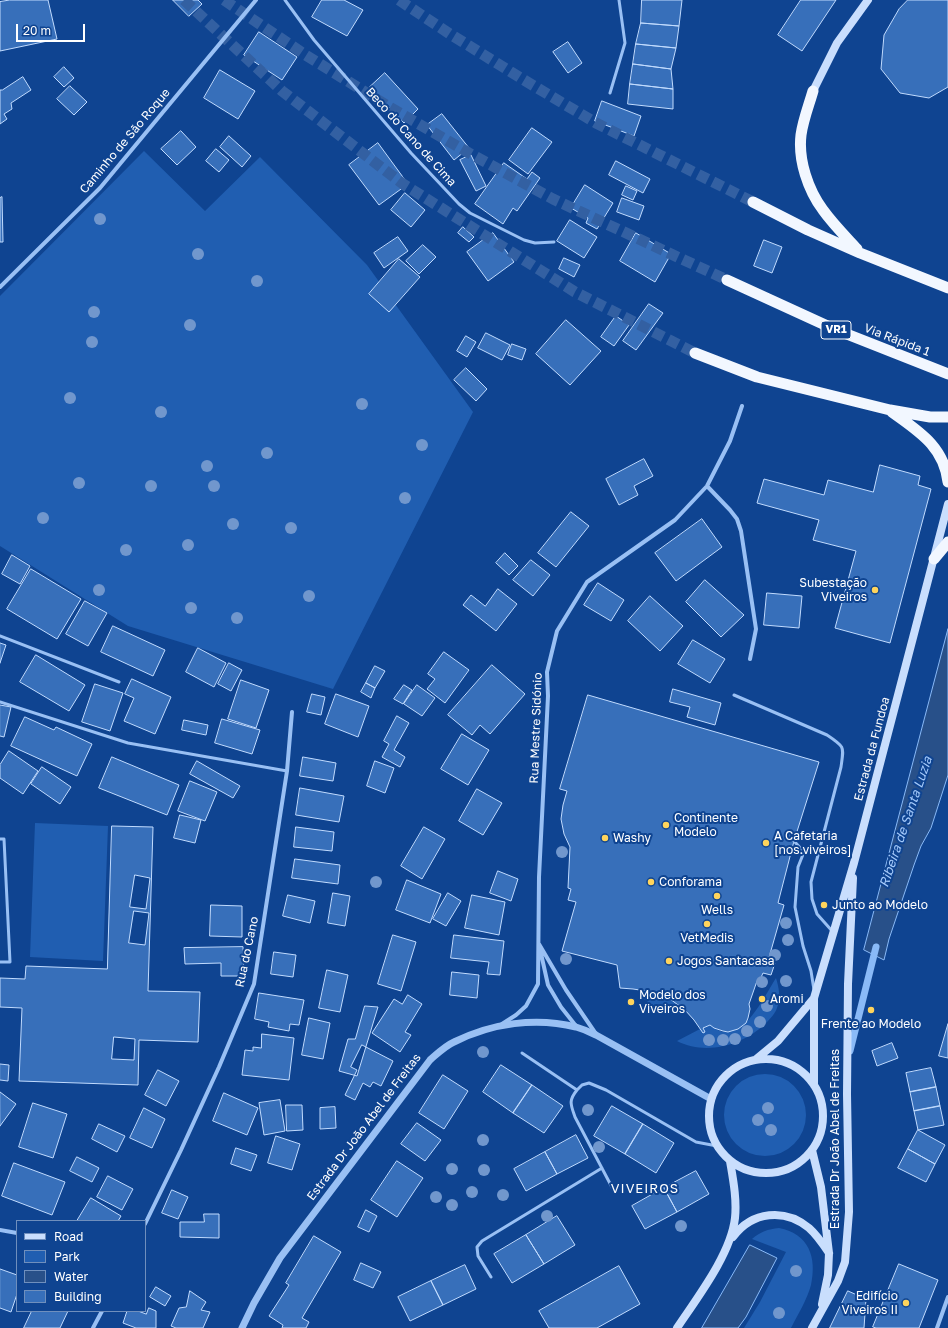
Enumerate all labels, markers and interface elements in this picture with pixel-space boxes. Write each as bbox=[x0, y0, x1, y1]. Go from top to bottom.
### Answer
scale bar bbox=[18, 16, 87, 42]
text: 20 m bbox=[23, 23, 51, 38]
street label: Beco do Cano de Cima bbox=[363, 85, 459, 189]
street label: Caminho de São Roque bbox=[77, 86, 173, 196]
road number: VR1 bbox=[821, 321, 851, 339]
street label: Via Rápida 1 bbox=[862, 321, 932, 359]
place label: Subestação Viveiros bbox=[799, 576, 867, 604]
marker: Subestação Viveiros bbox=[870, 585, 880, 595]
street label: Rua Mestre Sidónio bbox=[527, 672, 545, 784]
street label: Estrada da Fundoa bbox=[851, 695, 893, 803]
water label: Ribeira de Santa Luzia bbox=[876, 754, 936, 890]
place label: Continente Modelo bbox=[674, 811, 738, 839]
marker: Continente Modelo bbox=[661, 820, 671, 830]
place label: A Cafetaria [nos.viveiros] bbox=[774, 829, 852, 857]
place label: Washy bbox=[613, 831, 651, 845]
marker: Washy bbox=[600, 833, 610, 843]
marker: A Cafetaria [nos.viveiros] bbox=[761, 838, 771, 848]
place label: Conforama bbox=[659, 875, 722, 889]
marker: Conforama bbox=[646, 877, 656, 887]
marker: Wells bbox=[712, 891, 722, 901]
place label: Junto ao Modelo bbox=[832, 898, 928, 912]
marker: Junto ao Modelo bbox=[819, 900, 829, 910]
place label: Wells bbox=[701, 903, 733, 917]
street label: Rua do Cano bbox=[232, 915, 262, 989]
marker: VetMedis bbox=[702, 919, 712, 929]
place label: VetMedis bbox=[680, 931, 734, 945]
place label: Jogos Santacasa bbox=[677, 954, 775, 968]
marker: Jogos Santacasa bbox=[664, 956, 674, 966]
place label: Modelo dos Viveiros bbox=[639, 988, 706, 1016]
place label: Aromi bbox=[770, 992, 804, 1006]
marker: Aromi bbox=[757, 994, 767, 1004]
marker: Modelo dos Viveiros bbox=[626, 997, 636, 1007]
marker: Frente ao Modelo bbox=[866, 1005, 876, 1015]
place label: Frente ao Modelo bbox=[821, 1017, 921, 1031]
street label: Estrada Dr João Abel de Freitas bbox=[828, 1049, 842, 1229]
street label: Estrada Dr João Abel de Freitas bbox=[304, 1051, 424, 1203]
district label: VIVEIROS bbox=[611, 1181, 679, 1197]
legend bbox=[16, 1220, 146, 1312]
text: Road bbox=[54, 1229, 83, 1244]
text: Park bbox=[54, 1249, 80, 1264]
text: Water bbox=[54, 1269, 88, 1284]
text: Building bbox=[54, 1289, 102, 1304]
place label: Edifício Viveiros II bbox=[841, 1289, 898, 1317]
marker: Edifício Viveiros II bbox=[901, 1298, 911, 1308]

